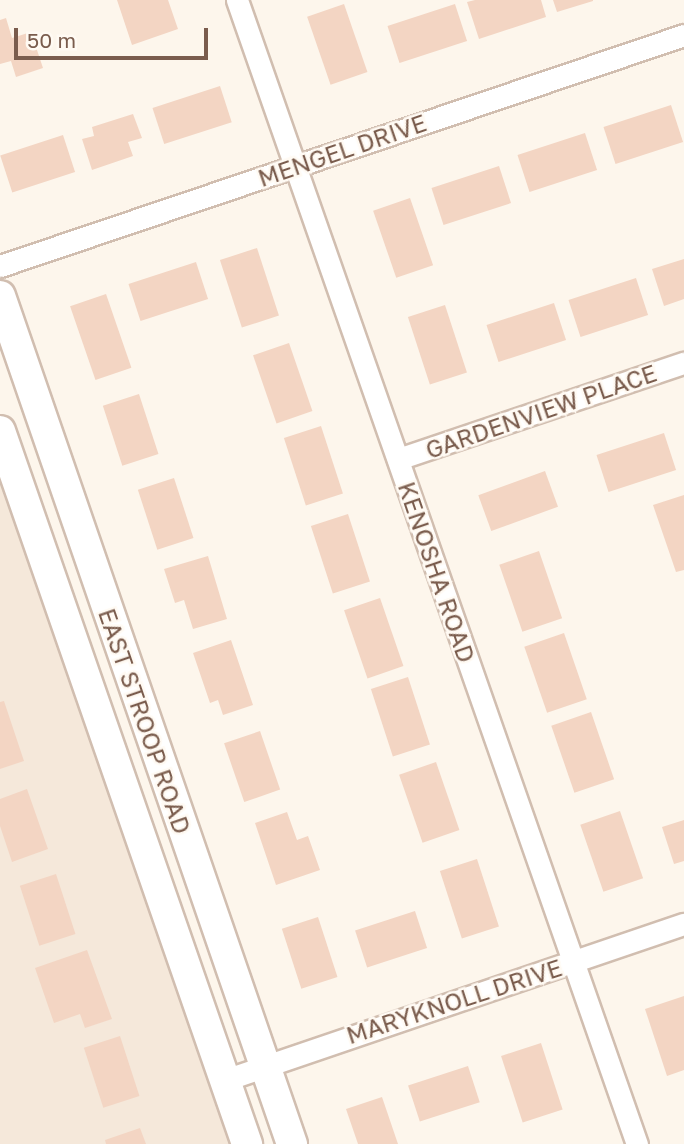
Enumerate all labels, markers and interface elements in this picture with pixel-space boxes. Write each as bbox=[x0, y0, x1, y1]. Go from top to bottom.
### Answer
scale bar bbox=[18, 14, 212, 58]
text: 50 m bbox=[27, 27, 76, 53]
street label: MENGEL DRIVE bbox=[254, 108, 430, 192]
street label: GARDENVIEW PLACE bbox=[422, 358, 660, 464]
street label: KENOSHA ROAD bbox=[393, 478, 481, 666]
street label: EAST STROOP ROAD bbox=[93, 604, 197, 838]
street label: MARYKNOLL DRIVE bbox=[343, 953, 565, 1049]

